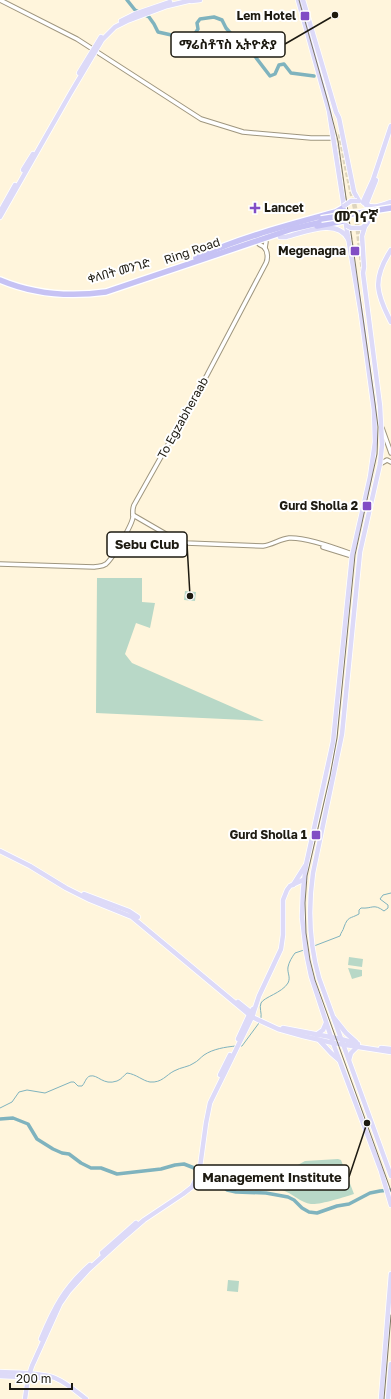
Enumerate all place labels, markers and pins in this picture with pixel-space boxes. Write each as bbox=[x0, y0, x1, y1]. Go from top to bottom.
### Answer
place label: Lem Hotel bbox=[236, 8, 296, 23]
marker: Lem Hotel bbox=[299, 10, 311, 22]
callout: ማሬስቶፕስ ኢትዮጵያ bbox=[171, 32, 285, 57]
place label: Lancet bbox=[264, 200, 304, 215]
marker: Lancet bbox=[249, 202, 261, 214]
place label: Megenagna bbox=[278, 243, 346, 258]
marker: Megenagna bbox=[349, 245, 361, 257]
place label: Gurd Sholla 2 bbox=[279, 498, 358, 513]
marker: Gurd Sholla 2 bbox=[361, 500, 373, 512]
callout: Sebu Club bbox=[107, 532, 187, 557]
place label: Gurd Sholla 1 bbox=[229, 827, 307, 842]
marker: Gurd Sholla 1 bbox=[310, 829, 322, 841]
callout: Management Institute bbox=[194, 1165, 349, 1190]

